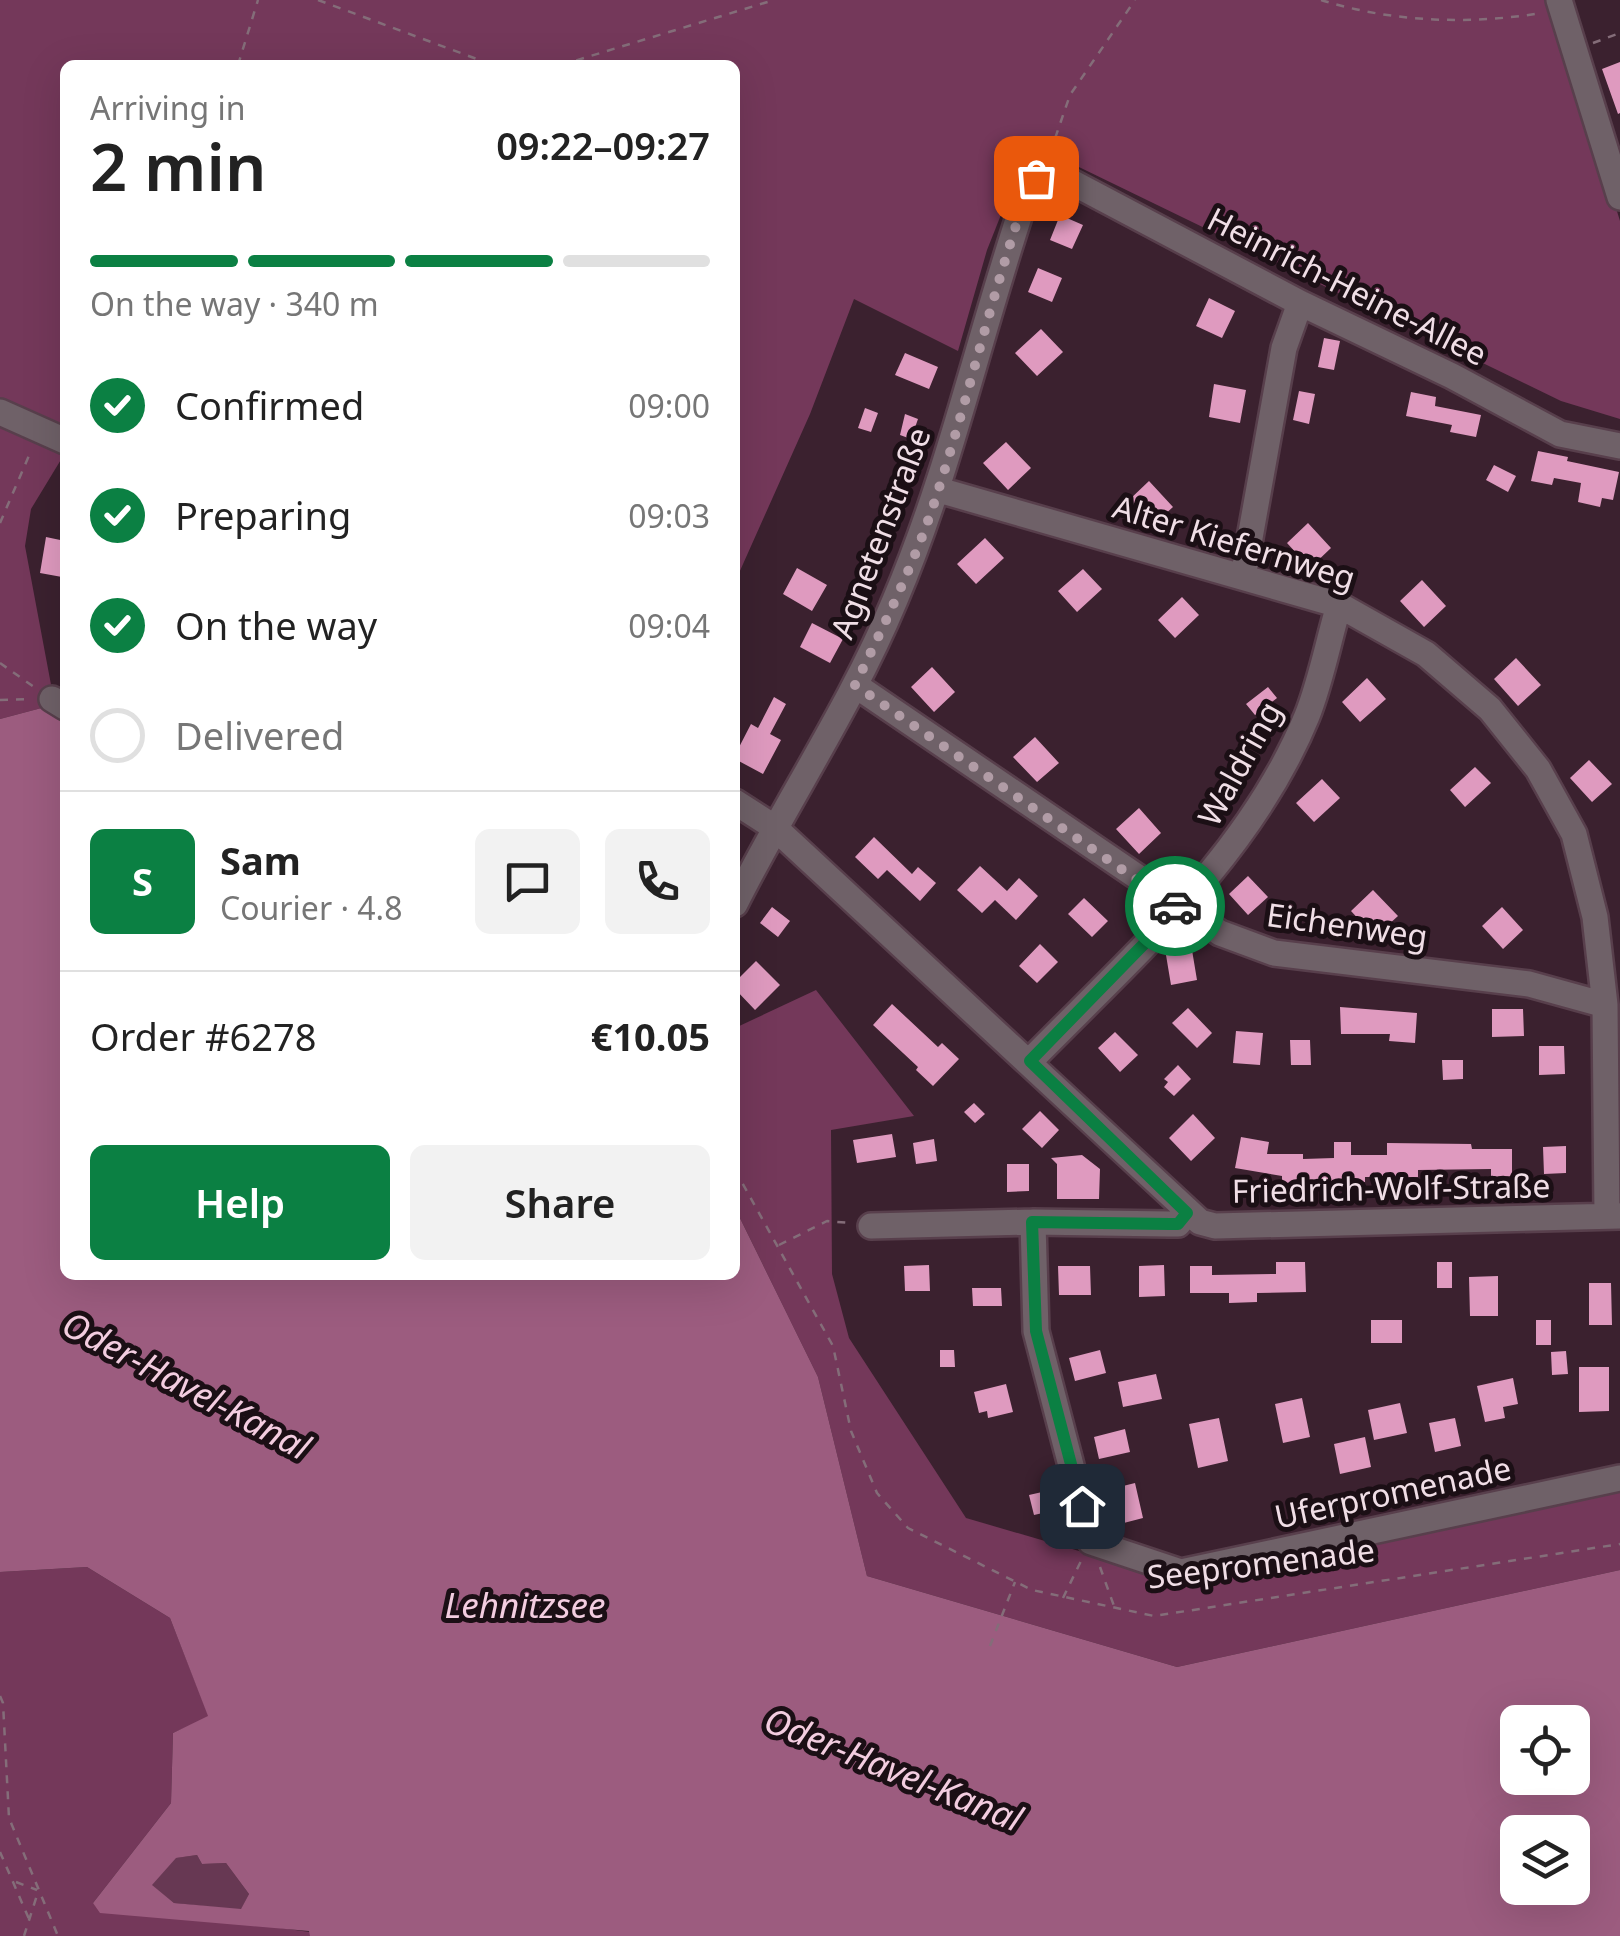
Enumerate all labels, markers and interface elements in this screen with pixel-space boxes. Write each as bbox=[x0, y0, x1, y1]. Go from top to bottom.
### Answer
text: Arriving in bbox=[90, 86, 245, 129]
text: 09:22–09:27 bbox=[496, 119, 710, 171]
text: 2 min bbox=[90, 122, 266, 210]
pin bbox=[994, 136, 1079, 221]
icon: bag bbox=[1009, 151, 1064, 206]
street label: Heinrich-Heine-Allee bbox=[1201, 197, 1495, 375]
text: On the way · 340 m bbox=[90, 282, 379, 325]
icon: check bbox=[90, 378, 145, 433]
text: Confirmed bbox=[175, 379, 364, 431]
text: 09:00 bbox=[628, 384, 710, 427]
street label: Agnetenstraße bbox=[820, 421, 940, 644]
street label: Alter Kiefernweg bbox=[1108, 484, 1361, 599]
icon: check bbox=[90, 488, 145, 543]
text: Preparing bbox=[175, 489, 351, 541]
text: 09:03 bbox=[628, 494, 710, 537]
icon: check bbox=[90, 598, 145, 653]
text: On the way bbox=[175, 599, 377, 651]
text: 09:04 bbox=[628, 604, 710, 647]
street label: Waldring bbox=[1187, 693, 1290, 833]
text: Delivered bbox=[175, 709, 344, 761]
button: chat bbox=[475, 829, 580, 934]
button: phone bbox=[605, 829, 710, 934]
text: Sam bbox=[220, 834, 301, 886]
text: S bbox=[132, 855, 153, 907]
courier bbox=[1125, 856, 1225, 956]
icon: car bbox=[1148, 879, 1203, 934]
text: Courier · 4.8 bbox=[220, 886, 403, 929]
street label: Eichenweg bbox=[1264, 892, 1430, 957]
text: Order #6278 bbox=[90, 1010, 316, 1062]
text: €10.05 bbox=[591, 1010, 710, 1062]
button: Help bbox=[90, 1145, 390, 1260]
button: Share bbox=[410, 1145, 710, 1260]
street label: Friedrich-Wolf-Straße bbox=[1231, 1163, 1551, 1212]
water label: Oder-Havel-Kanal bbox=[55, 1300, 320, 1470]
street label: Uferpromenade bbox=[1270, 1445, 1515, 1538]
pin bbox=[1040, 1464, 1125, 1549]
icon: home bbox=[1055, 1479, 1110, 1534]
street label: Seepromenade bbox=[1145, 1527, 1377, 1598]
water label: Lehnitzsee bbox=[444, 1581, 606, 1628]
water label: Oder-Havel-Kanal bbox=[758, 1695, 1030, 1842]
map controls bbox=[1500, 1705, 1590, 1905]
button: locate bbox=[1500, 1705, 1590, 1795]
button: layers bbox=[1500, 1815, 1590, 1905]

